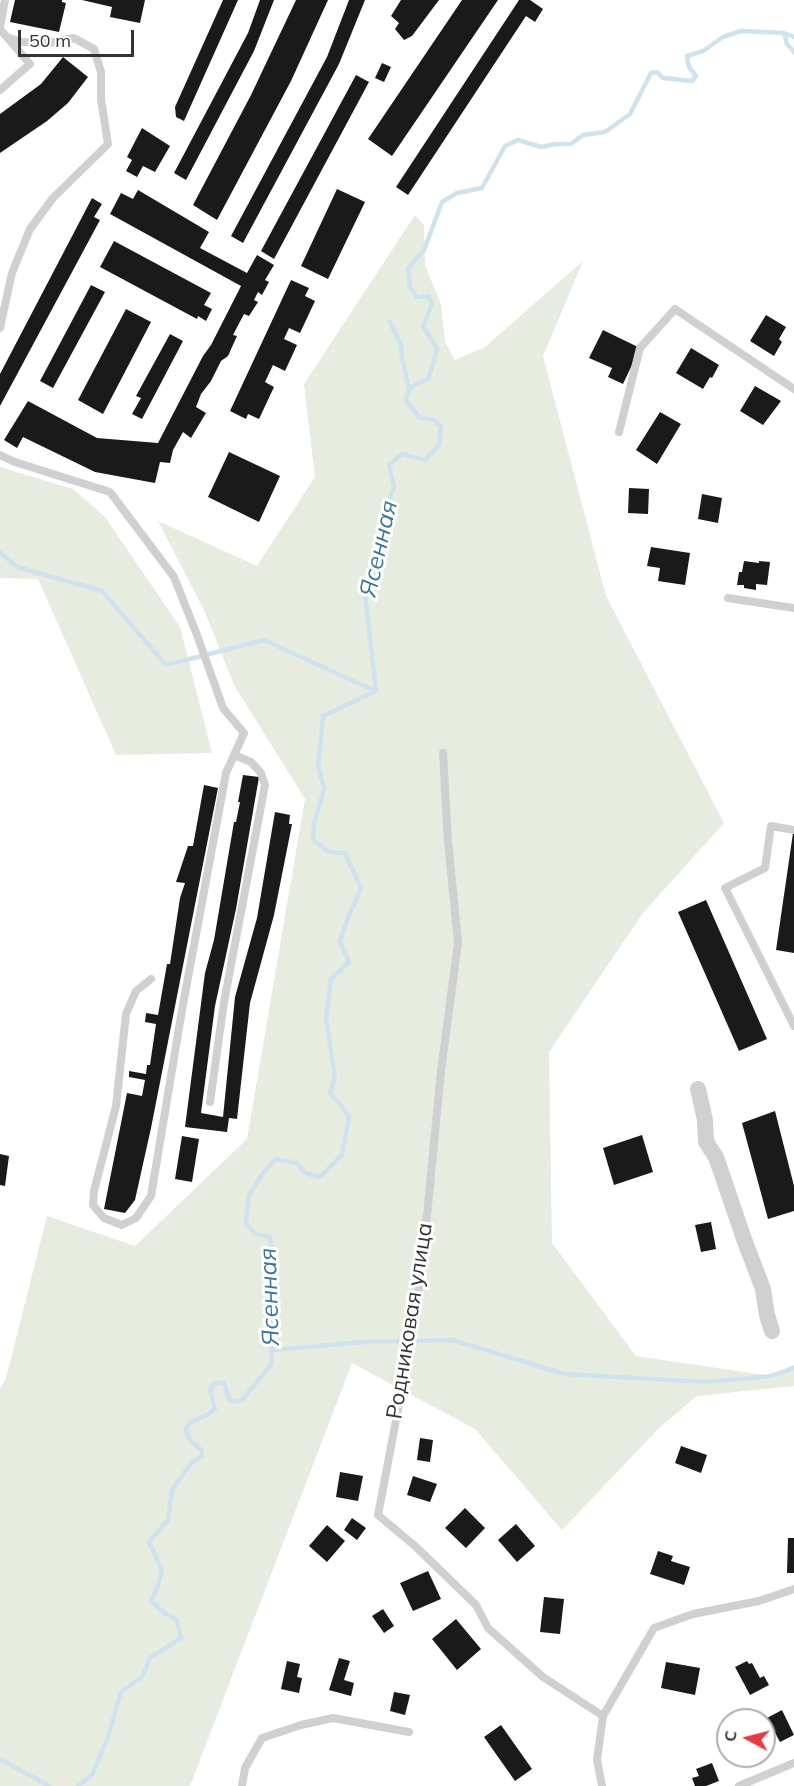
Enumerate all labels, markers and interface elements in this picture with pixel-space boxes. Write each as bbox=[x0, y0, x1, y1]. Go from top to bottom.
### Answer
scale bar bbox=[21, 18, 136, 56]
text: 50 m bbox=[29, 29, 71, 52]
water label: Ясенная bbox=[354, 498, 404, 600]
street label: Родниковая улица bbox=[381, 1221, 439, 1421]
water label: Ясенная bbox=[254, 1247, 286, 1347]
north arrow bbox=[716, 1708, 776, 1768]
text: С bbox=[720, 1729, 741, 1743]

